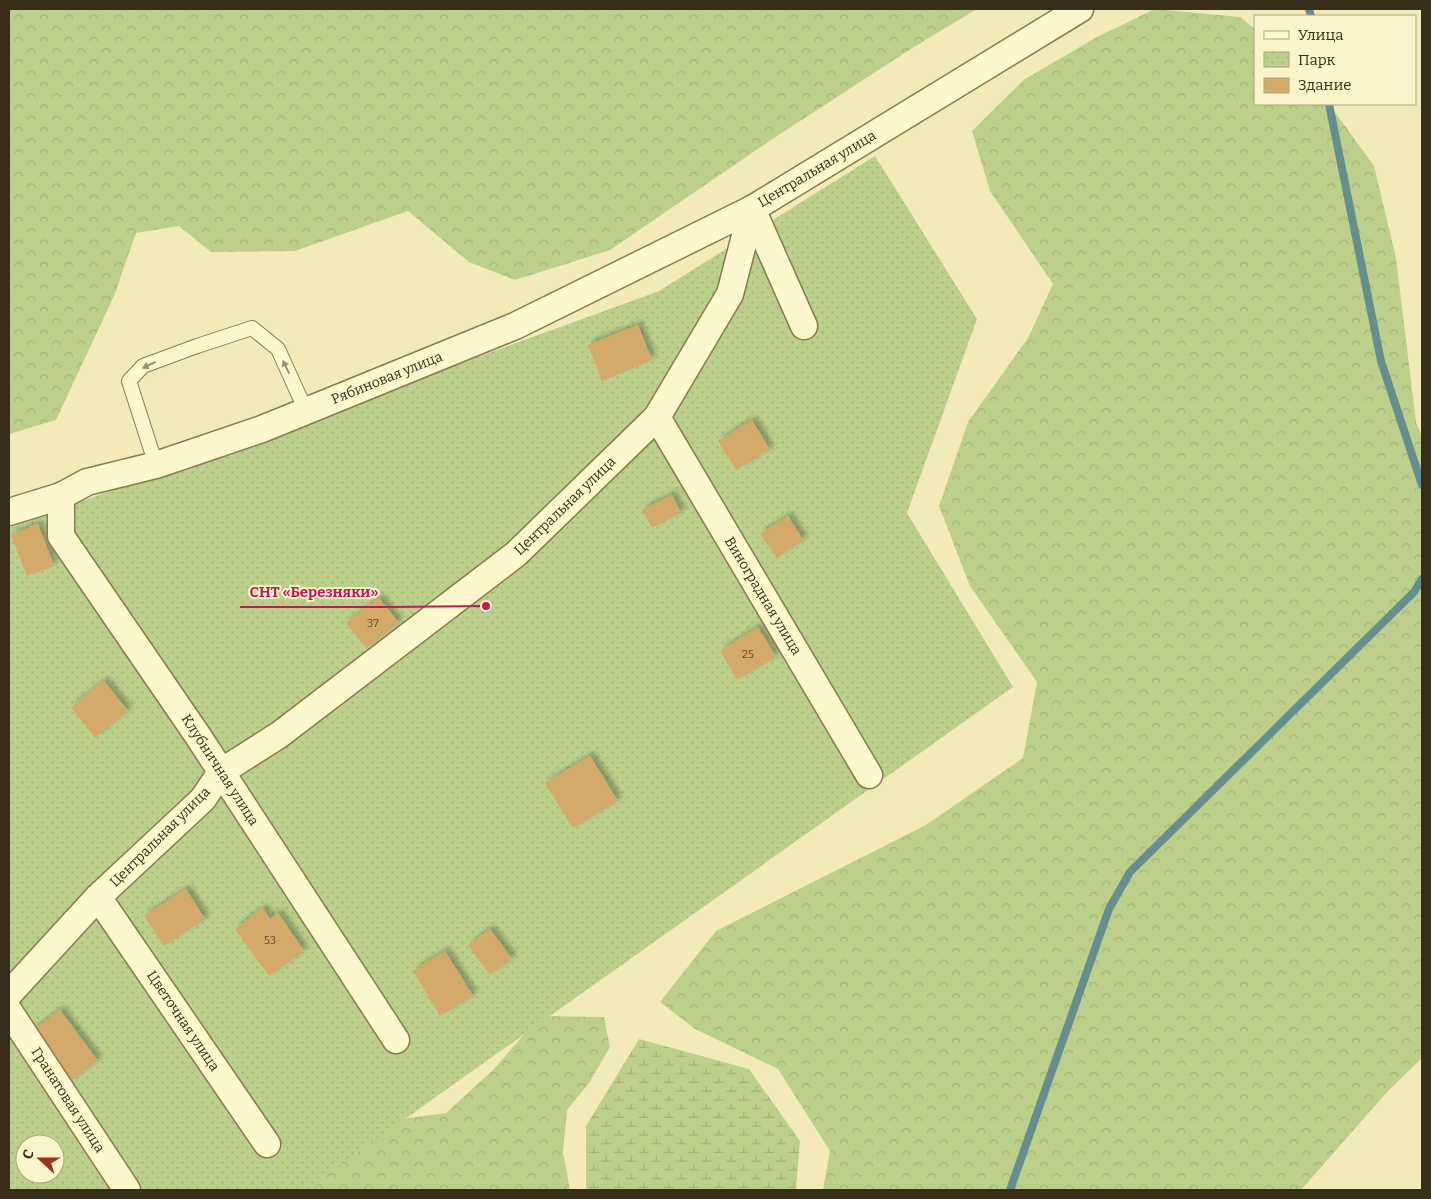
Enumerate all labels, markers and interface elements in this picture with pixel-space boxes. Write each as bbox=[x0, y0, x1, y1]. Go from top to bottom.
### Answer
legend bbox=[1254, 15, 1416, 105]
text: Улица bbox=[1298, 26, 1344, 44]
text: Парк bbox=[1298, 51, 1336, 69]
text: Здание bbox=[1298, 76, 1352, 94]
street label: Центральная улица bbox=[755, 127, 879, 211]
street label: Рябиновая улица bbox=[329, 348, 445, 408]
one-way arrow bbox=[282, 360, 290, 374]
one-way arrow bbox=[142, 361, 156, 369]
street label: Центральная улица bbox=[511, 453, 620, 559]
street label: Виноградная улица bbox=[721, 534, 805, 659]
callout: СНТ «Березняки» bbox=[240, 577, 389, 607]
text: СНТ «Березняки» bbox=[250, 583, 378, 601]
house number: 37 bbox=[367, 617, 379, 630]
house number: 25 bbox=[742, 648, 754, 661]
street label: Клубничная улица bbox=[178, 711, 262, 829]
street label: Центральная улица bbox=[106, 783, 214, 891]
house number: 53 bbox=[264, 934, 276, 947]
street label: Цветочная улица bbox=[143, 967, 223, 1075]
street label: Гранатовая улица bbox=[28, 1044, 109, 1156]
north arrow bbox=[15, 1134, 65, 1184]
text: С bbox=[19, 1147, 38, 1162]

